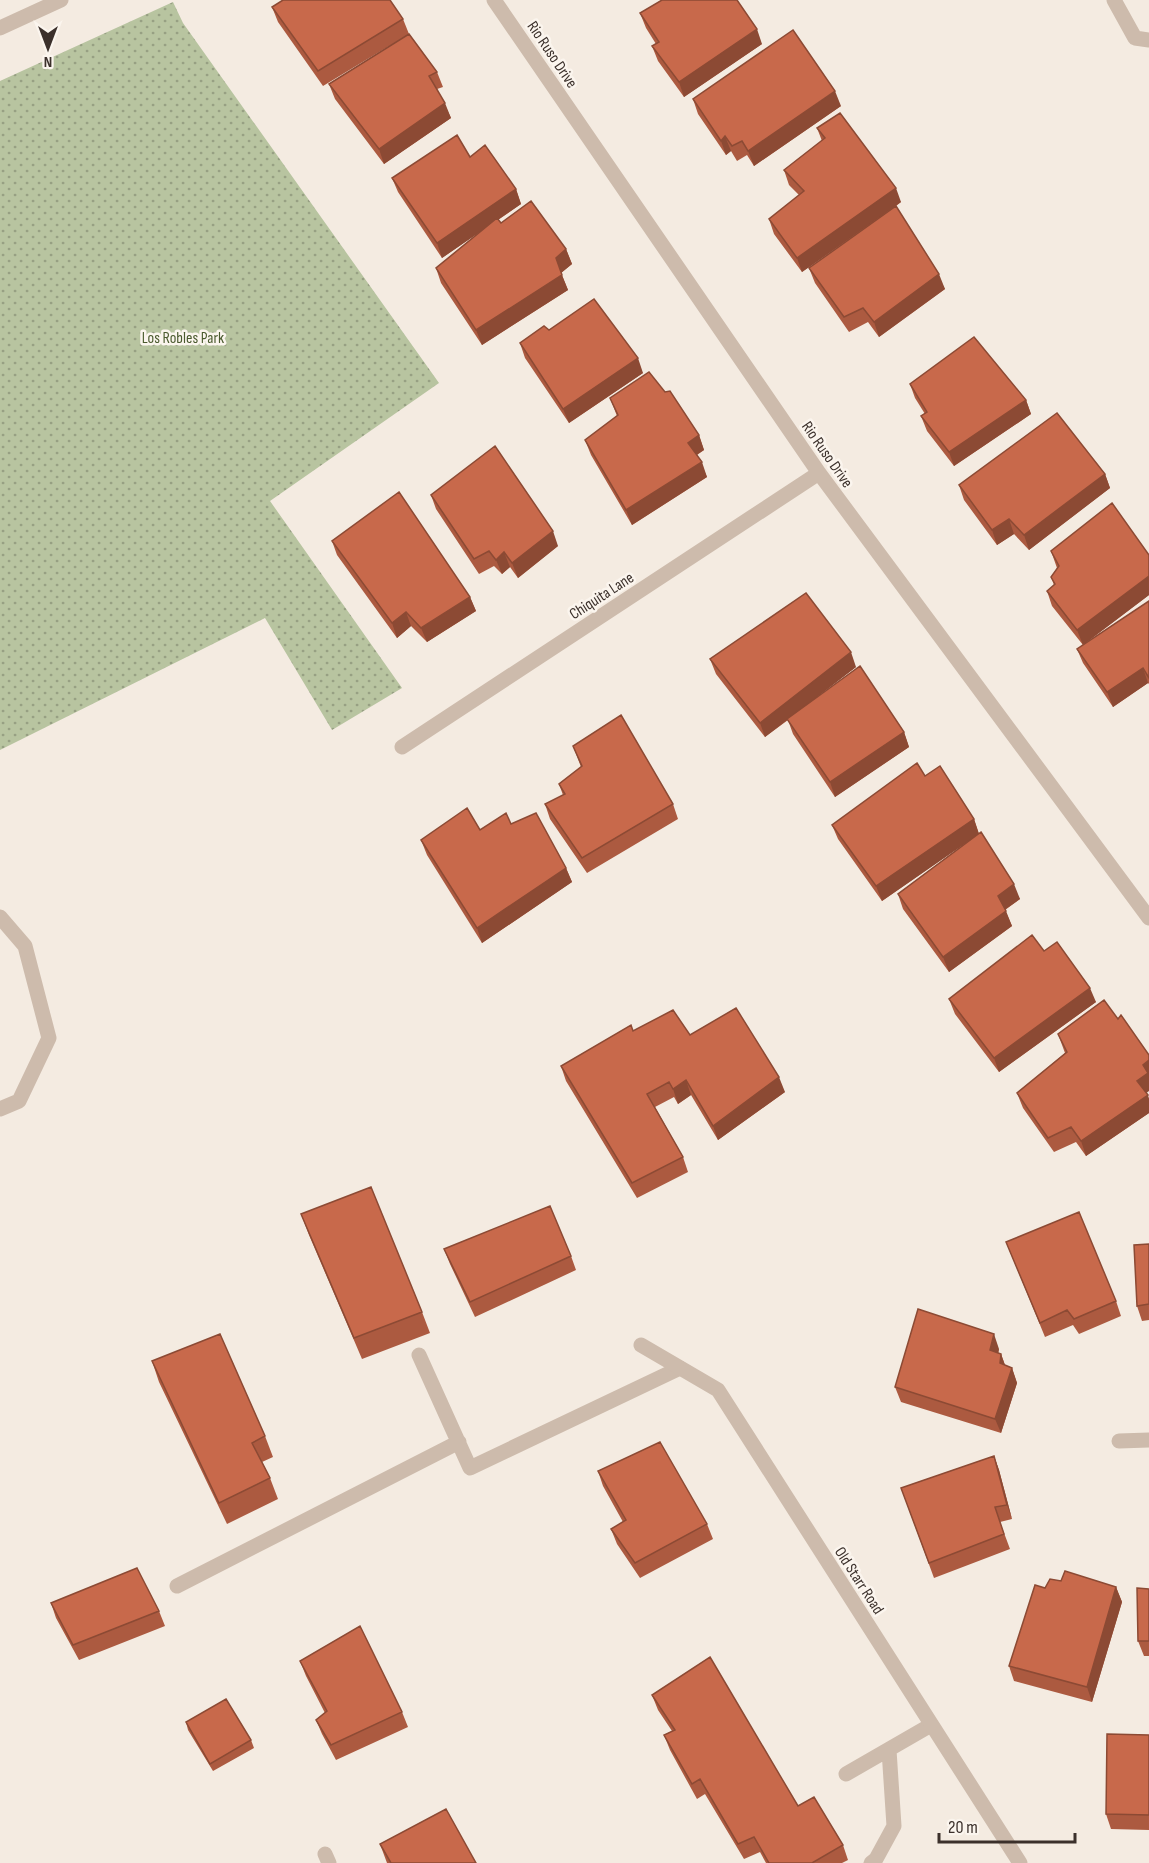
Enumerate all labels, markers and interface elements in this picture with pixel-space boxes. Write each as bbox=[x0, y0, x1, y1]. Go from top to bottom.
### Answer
north arrow bbox=[18, 18, 78, 78]
street label: Rio Ruso Drive bbox=[522, 18, 581, 92]
text: N bbox=[44, 52, 52, 71]
park label: Los Robles Park bbox=[142, 329, 224, 348]
street label: Rio Ruso Drive bbox=[797, 418, 856, 492]
street label: Chiquita Lane bbox=[566, 568, 638, 624]
street label: Old Starr Road bbox=[830, 1544, 887, 1618]
scale bar bbox=[939, 1806, 1076, 1844]
text: 20 m bbox=[948, 1817, 978, 1838]

